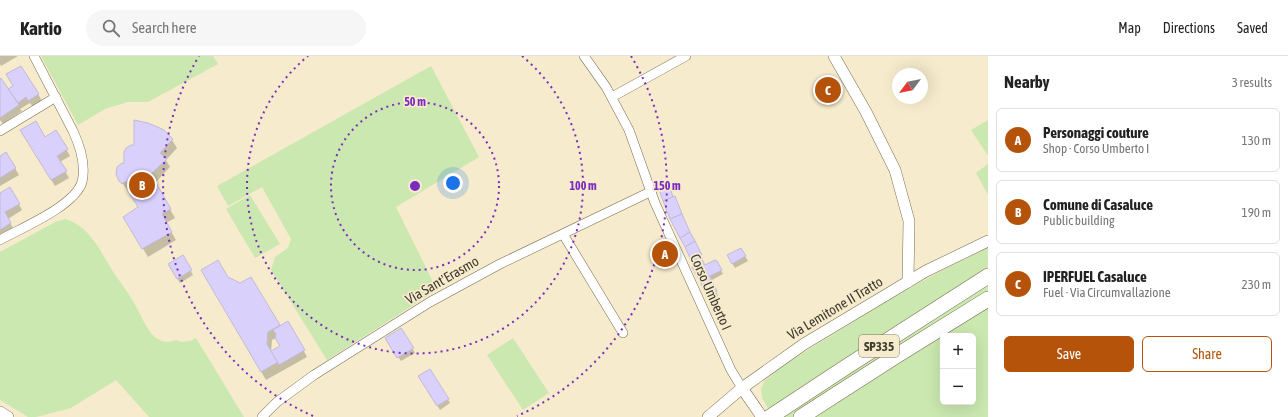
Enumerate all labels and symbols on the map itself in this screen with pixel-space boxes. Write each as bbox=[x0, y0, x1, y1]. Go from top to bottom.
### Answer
north arrow bbox=[892, 68, 928, 104]
pin: C bbox=[815, 75, 841, 105]
text: 50 m bbox=[404, 95, 426, 109]
pin: B bbox=[129, 170, 155, 200]
your location bbox=[443, 173, 463, 193]
centre of rings bbox=[408, 179, 422, 193]
text: 100 m bbox=[569, 179, 597, 193]
text: 150 m bbox=[653, 179, 681, 193]
pin: A bbox=[652, 239, 678, 269]
street label: Corso Umberto I bbox=[687, 251, 735, 333]
street label: Via Sant'Erasmo bbox=[403, 253, 481, 307]
street label: Via Lemitone II Tratto bbox=[784, 273, 886, 343]
road number: SP335 bbox=[859, 335, 899, 357]

